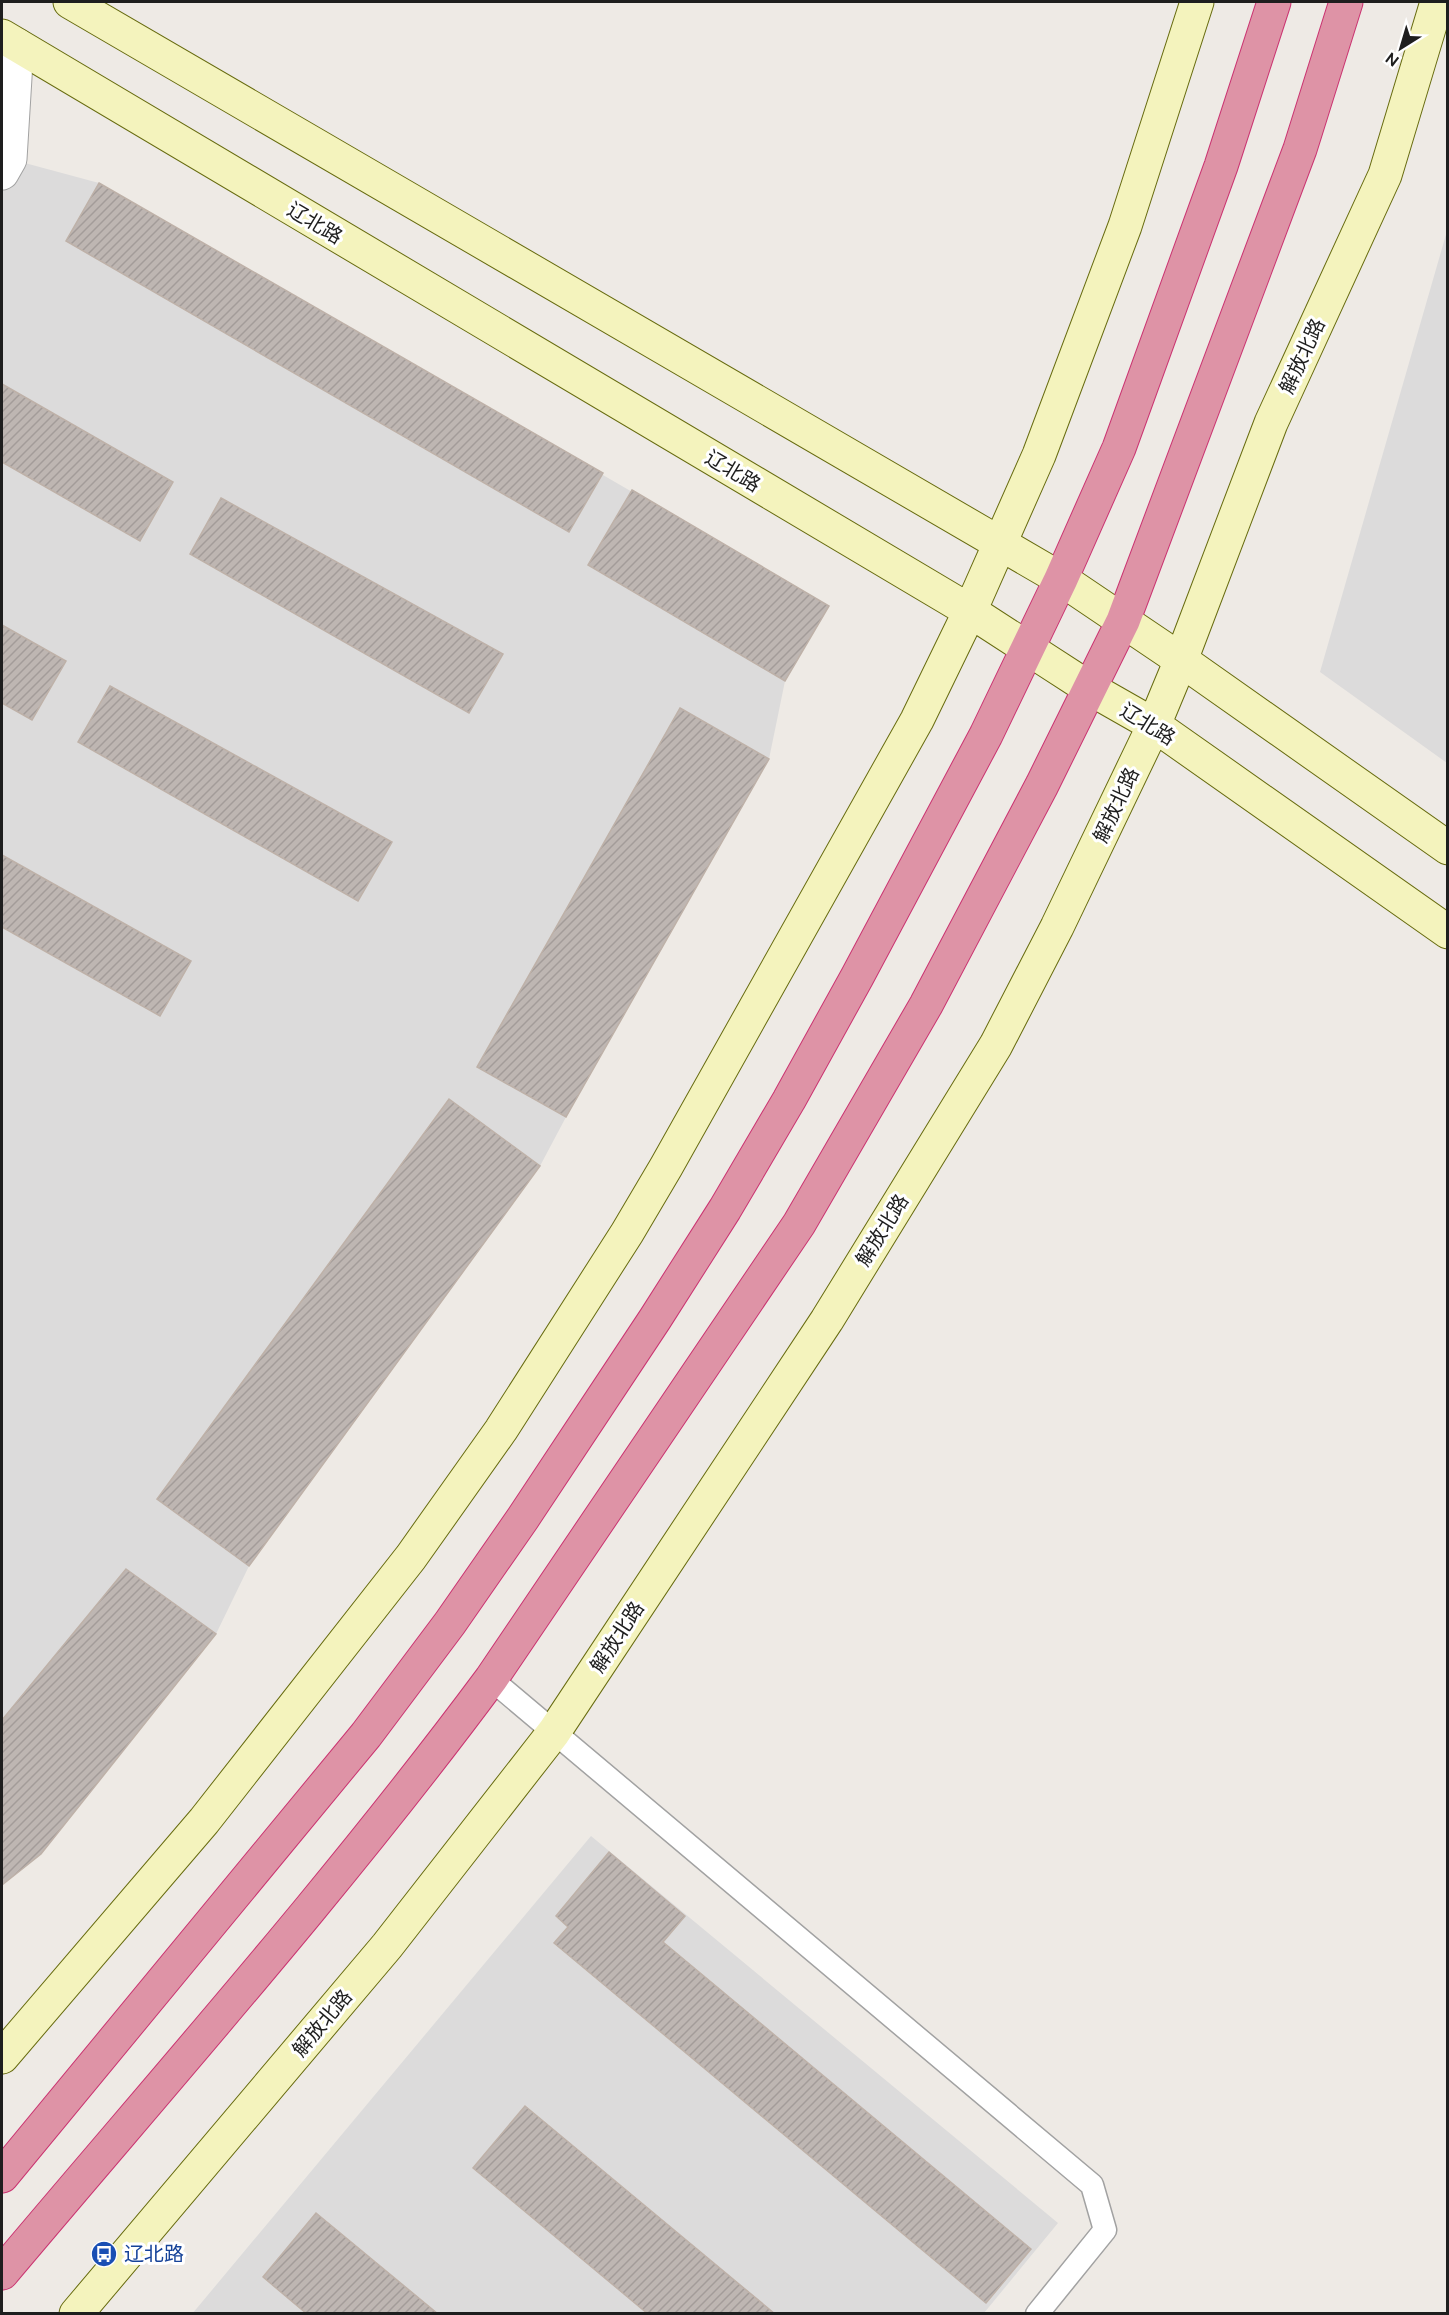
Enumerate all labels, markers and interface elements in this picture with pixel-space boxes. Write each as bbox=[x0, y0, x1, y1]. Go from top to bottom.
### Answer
north arrow bbox=[1371, 18, 1431, 78]
text: N bbox=[1382, 49, 1402, 71]
street label: 辽北路 bbox=[284, 197, 347, 248]
street label: 解放北路 bbox=[1274, 315, 1329, 397]
street label: 辽北路 bbox=[702, 445, 765, 496]
street label: 辽北路 bbox=[1117, 698, 1180, 749]
street label: 解放北路 bbox=[1088, 764, 1143, 846]
street label: 解放北路 bbox=[851, 1190, 913, 1270]
street label: 解放北路 bbox=[585, 1597, 648, 1677]
street label: 解放北路 bbox=[287, 1985, 356, 2061]
bus stop icon: 辽北路 bbox=[89, 2239, 119, 2269]
place label: 辽北路 bbox=[124, 2242, 184, 2265]

